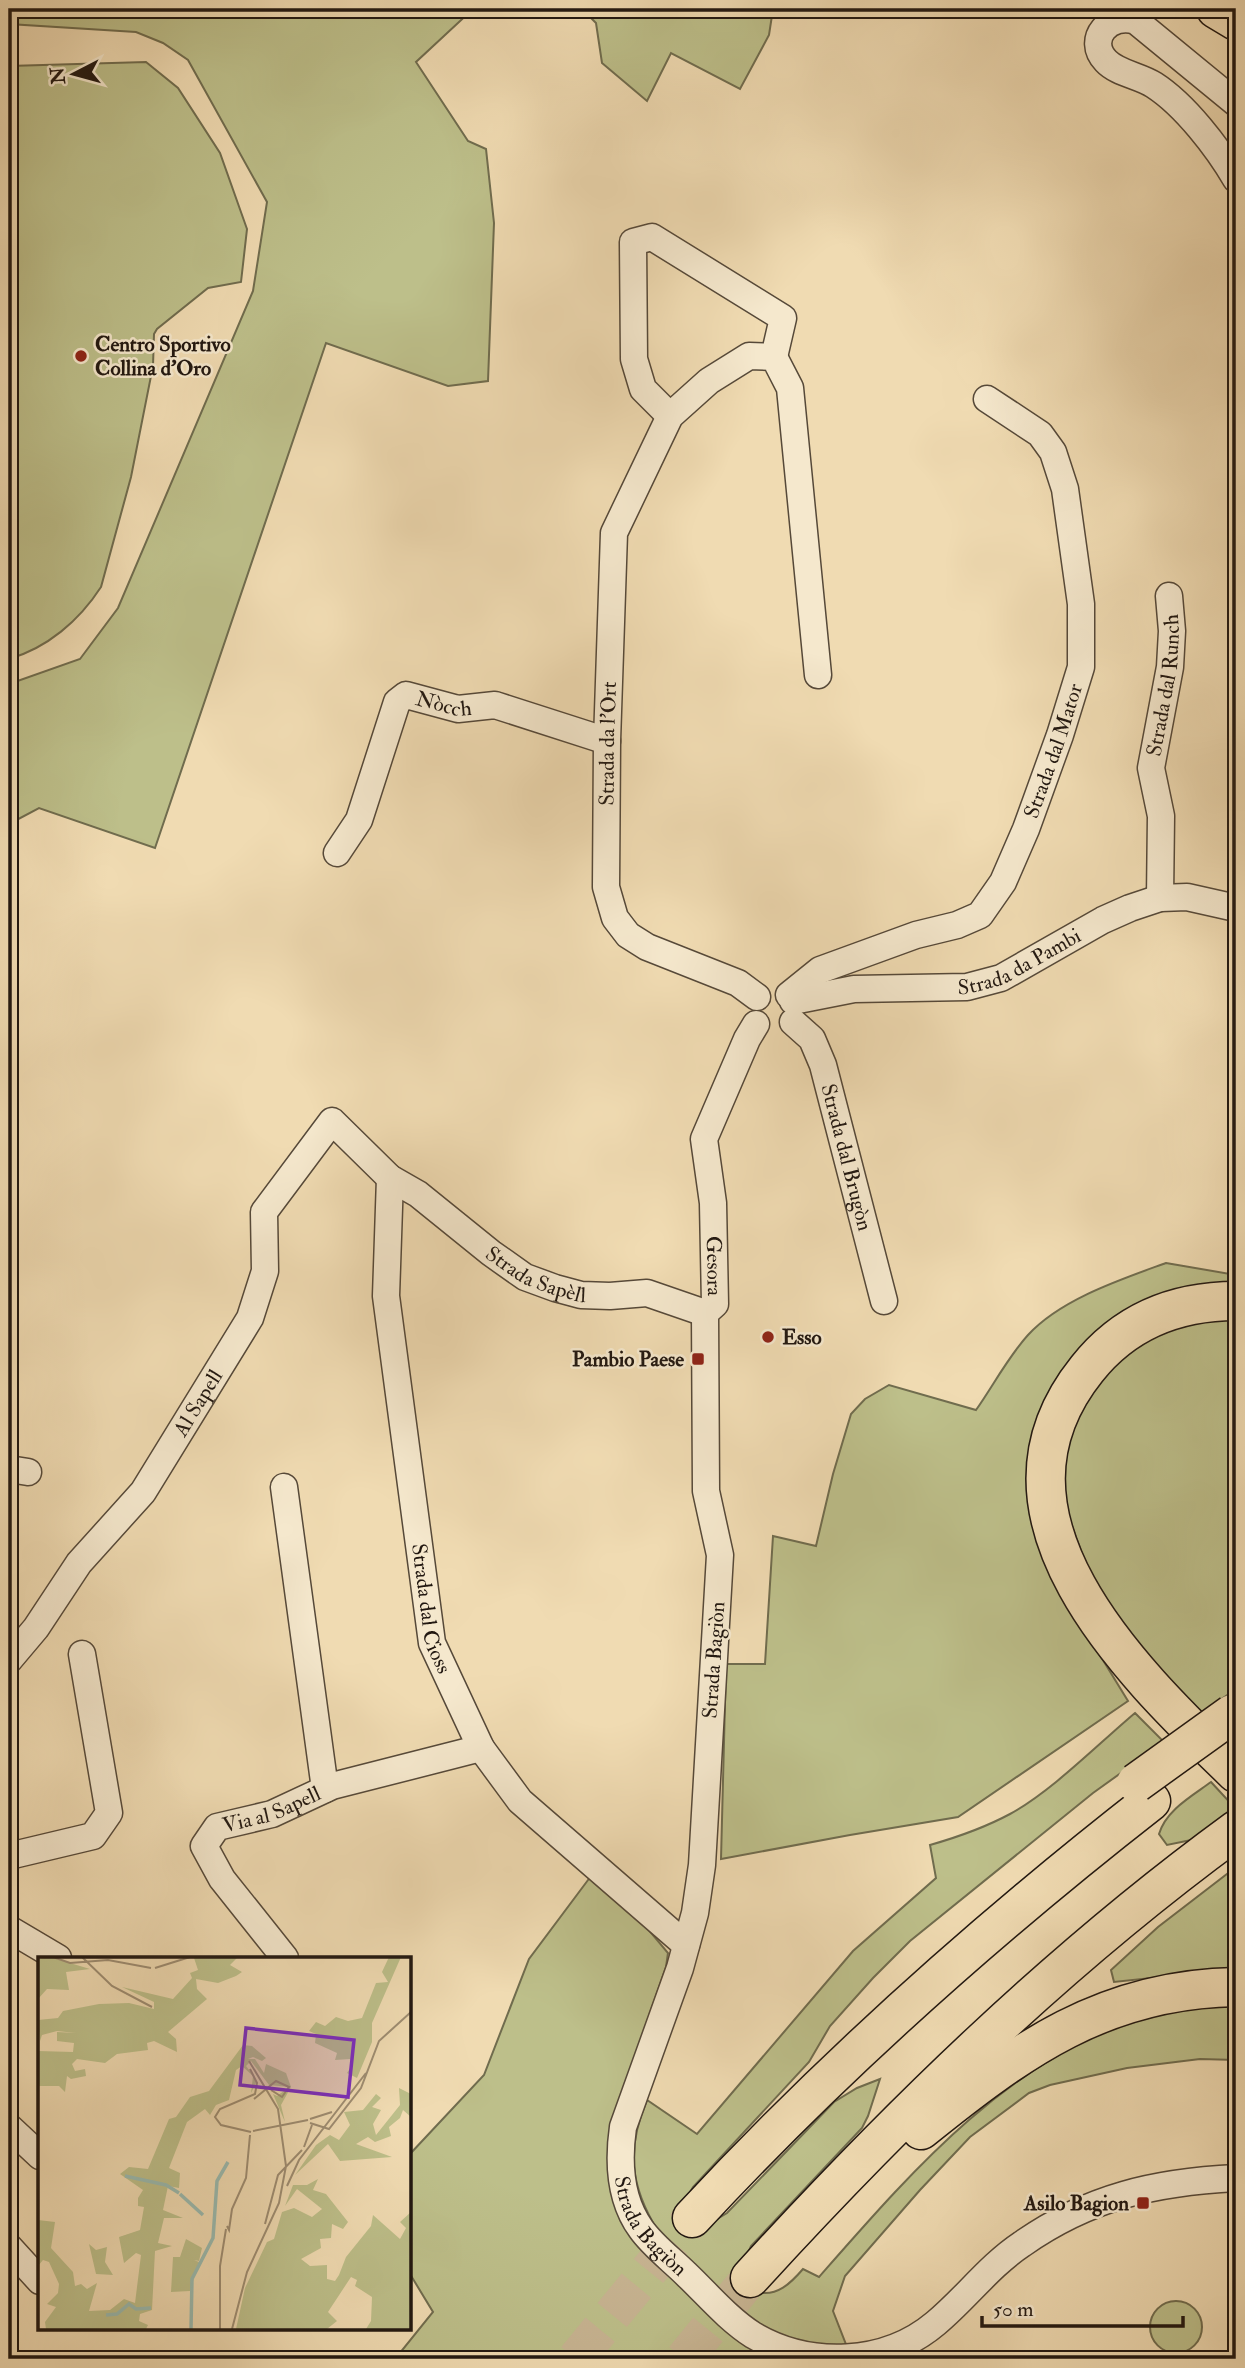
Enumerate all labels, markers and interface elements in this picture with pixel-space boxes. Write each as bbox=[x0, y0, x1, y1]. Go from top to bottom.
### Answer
north arrow bbox=[38, 38, 108, 108]
text: N bbox=[45, 65, 71, 86]
place label: Centro Sportivo Collina d'Oro bbox=[95, 331, 231, 382]
marker: Centro Sportivo Collina d'Oro bbox=[73, 348, 89, 364]
street label: Strada dal Runch bbox=[1140, 613, 1186, 758]
street label: Strada dal Mator bbox=[1018, 680, 1089, 822]
street label: Strada da l'Ort bbox=[593, 681, 622, 806]
street label: Nòcch bbox=[413, 685, 473, 723]
street label: Strada da Pambi bbox=[957, 922, 1086, 1001]
street label: Strada dal Brugòn bbox=[815, 1081, 879, 1234]
street label: Gesora bbox=[700, 1236, 728, 1297]
street label: Strada Sapèll bbox=[480, 1240, 587, 1309]
place label: Esso bbox=[782, 1324, 822, 1351]
marker: Esso bbox=[760, 1329, 776, 1345]
place label: Pambio Paese bbox=[572, 1346, 684, 1373]
marker: Pambio Paese bbox=[690, 1351, 706, 1367]
street label: Al Sapell bbox=[166, 1364, 229, 1442]
street label: Strada dal Cioss bbox=[405, 1542, 458, 1678]
street label: Strada Bagiòn bbox=[696, 1600, 732, 1720]
street label: Via al Sapell bbox=[220, 1780, 325, 1839]
inset map bbox=[38, 1957, 411, 2330]
street label: Strada Bagiòn bbox=[608, 2174, 693, 2282]
place label: Asilo Bagion bbox=[1023, 2190, 1129, 2217]
marker: Asilo Bagion bbox=[1135, 2195, 1151, 2211]
scale bar bbox=[982, 2284, 1184, 2328]
text: 50 m bbox=[993, 2296, 1034, 2323]

